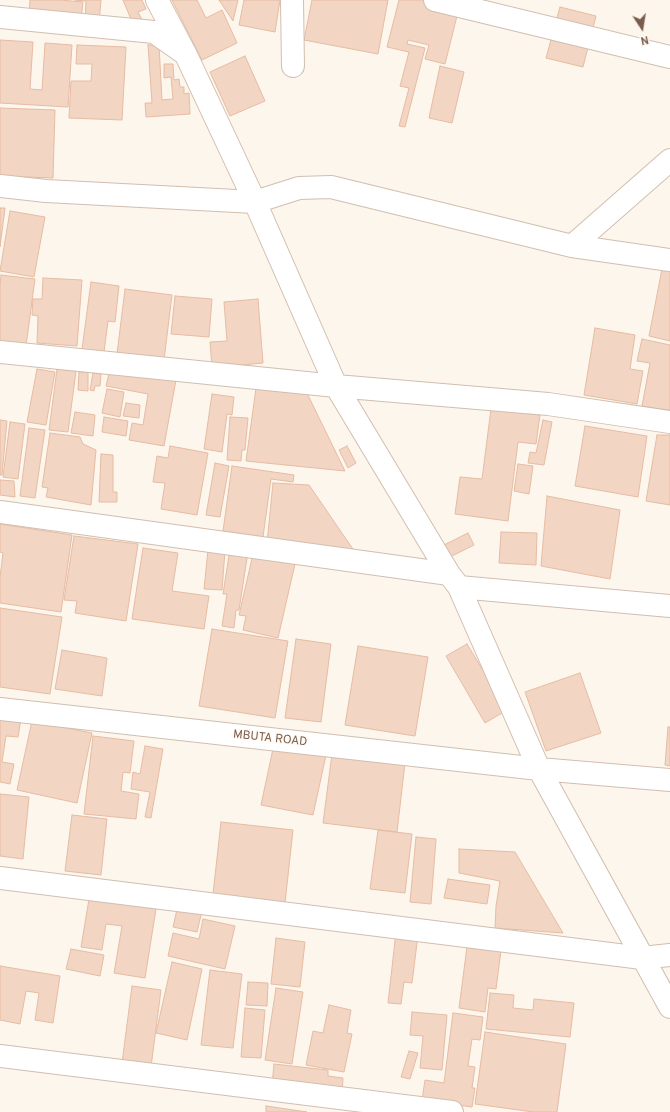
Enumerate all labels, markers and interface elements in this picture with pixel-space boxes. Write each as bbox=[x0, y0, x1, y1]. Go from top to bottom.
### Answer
north arrow bbox=[622, 8, 662, 48]
text: N bbox=[639, 32, 650, 47]
street label: MBUTA ROAD bbox=[232, 728, 308, 750]

